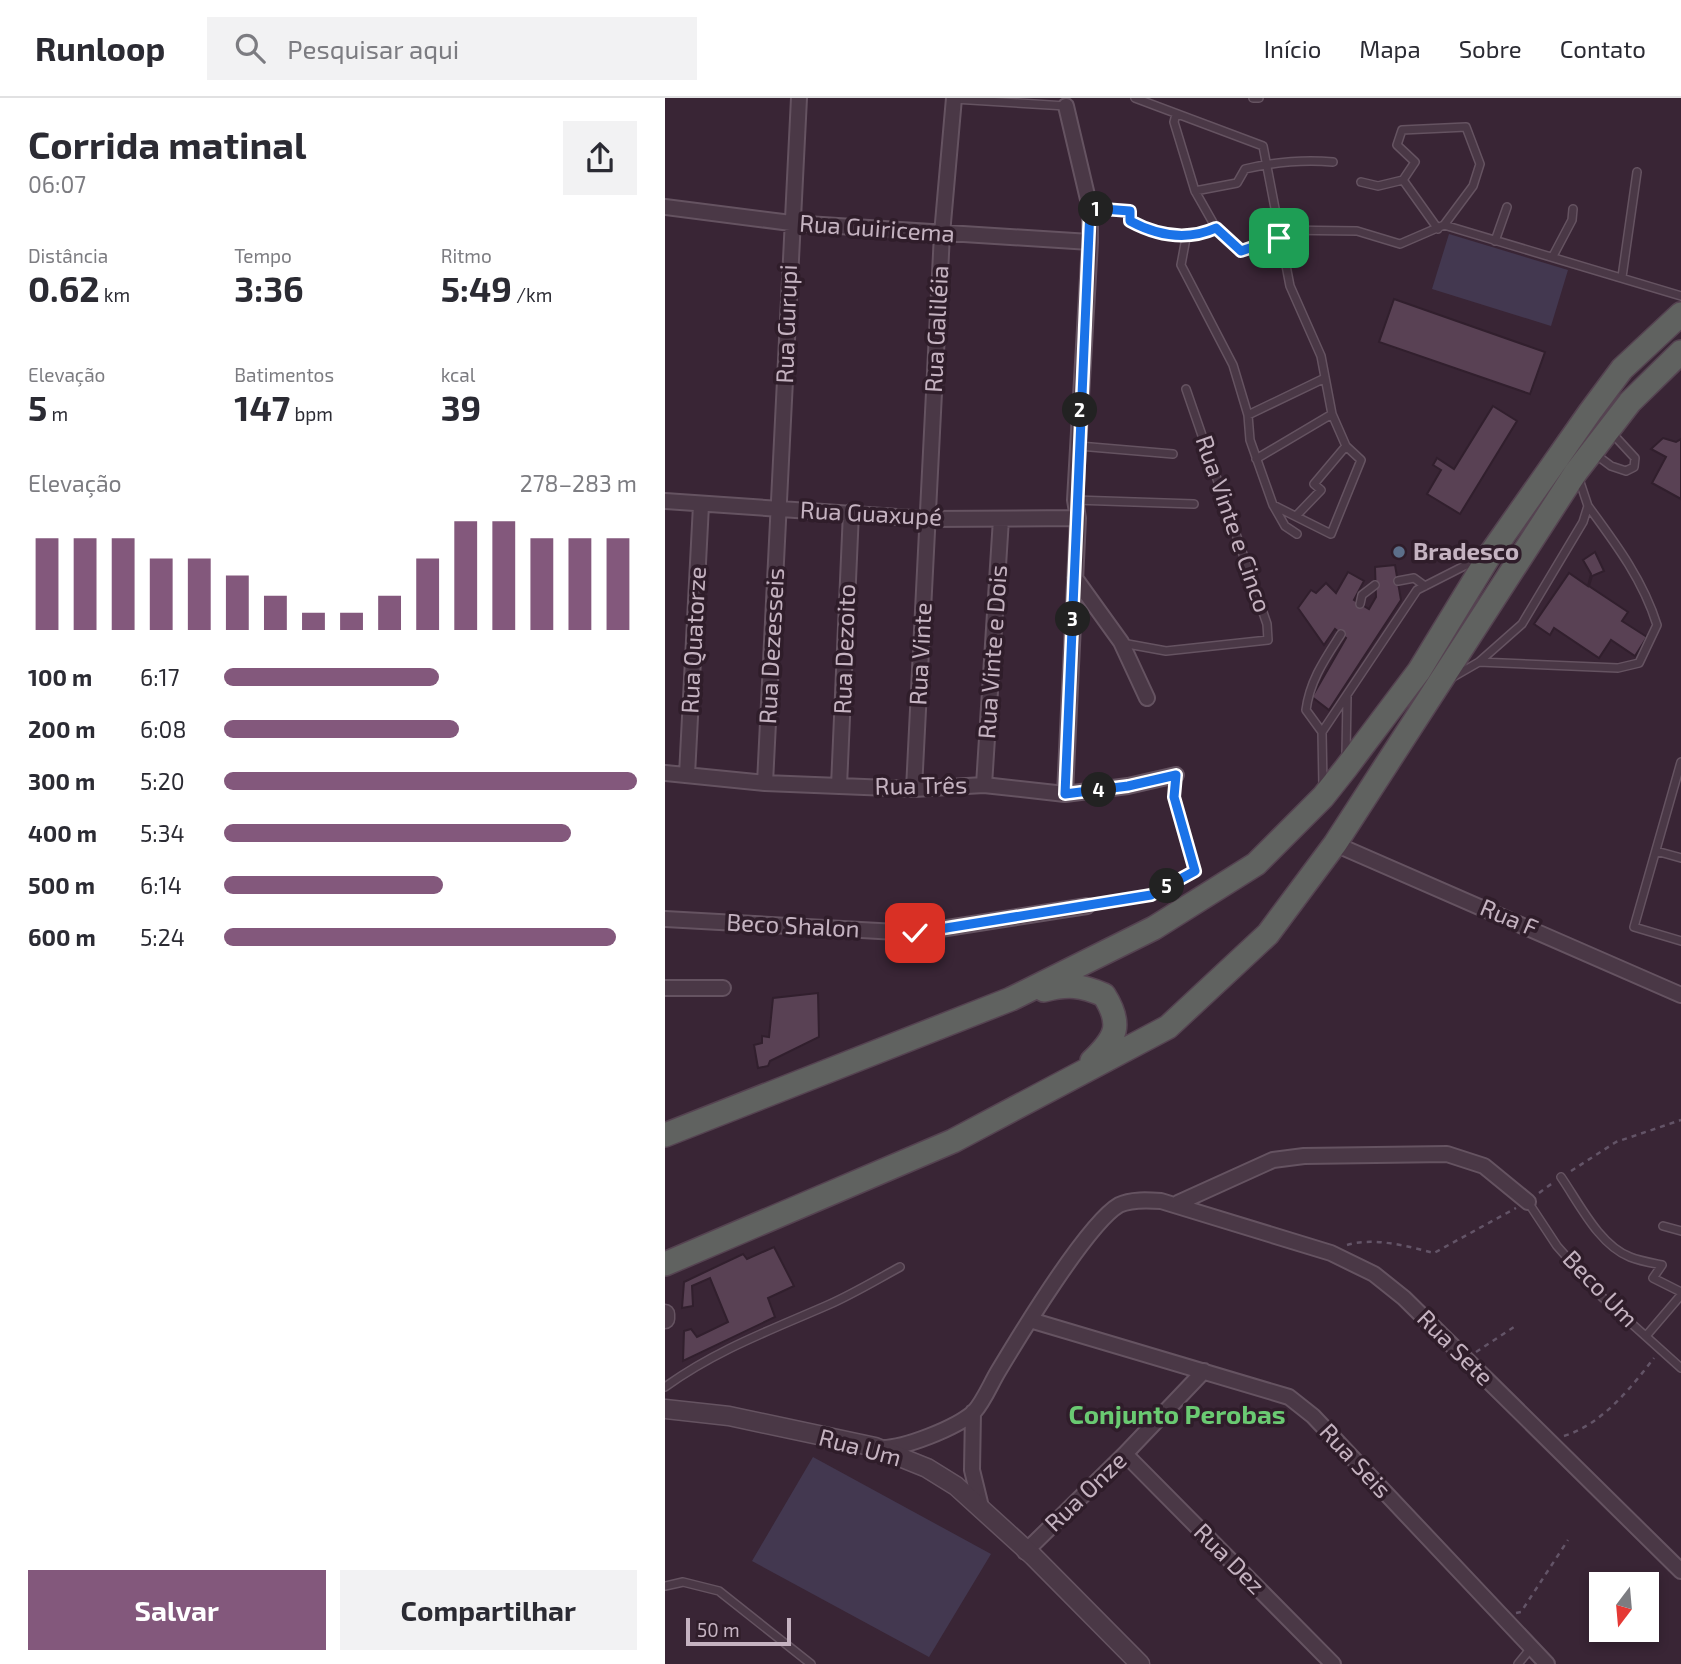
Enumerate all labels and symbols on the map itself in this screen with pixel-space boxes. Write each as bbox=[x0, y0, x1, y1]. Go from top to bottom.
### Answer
pin: 1 bbox=[1079, 192, 1113, 226]
street label: Rua Guiricema bbox=[798, 208, 956, 247]
pin bbox=[1249, 208, 1309, 268]
street label: Rua Gurupi bbox=[769, 264, 802, 384]
street label: Rua Galiléia bbox=[918, 264, 953, 393]
pin: 2 bbox=[1063, 392, 1097, 428]
street label: Rua Vinte e Cinco bbox=[1191, 431, 1278, 616]
street label: Rua Guaxupé bbox=[799, 494, 943, 531]
place label: Bradesco bbox=[1413, 536, 1519, 565]
marker: Bradesco bbox=[1391, 544, 1407, 560]
street label: Rua Vinte e Dois bbox=[971, 564, 1012, 740]
street label: Rua Quatorze bbox=[674, 566, 711, 714]
street label: Rua Dezesseis bbox=[752, 567, 789, 725]
street label: Rua Dezoito bbox=[827, 583, 860, 715]
street label: Rua Vinte bbox=[902, 602, 937, 706]
pin: 3 bbox=[1055, 602, 1091, 636]
street label: Rua Três bbox=[874, 769, 968, 800]
pin: 4 bbox=[1081, 772, 1117, 808]
pin: 5 bbox=[1149, 868, 1185, 904]
street label: Rua F bbox=[1476, 892, 1543, 942]
pin bbox=[885, 903, 945, 963]
street label: Beco Shalon bbox=[726, 907, 861, 942]
street label: Beco Um bbox=[1558, 1244, 1645, 1332]
street label: Rua Sete bbox=[1412, 1303, 1500, 1391]
district label: Conjunto Perobas bbox=[1068, 1398, 1286, 1429]
street label: Rua Seis bbox=[1314, 1417, 1398, 1503]
street label: Rua Um bbox=[816, 1422, 905, 1471]
street label: Rua Onze bbox=[1038, 1445, 1132, 1537]
street label: Rua Dez bbox=[1189, 1517, 1271, 1599]
north arrow bbox=[1589, 1572, 1659, 1642]
scale bar bbox=[686, 1615, 791, 1647]

